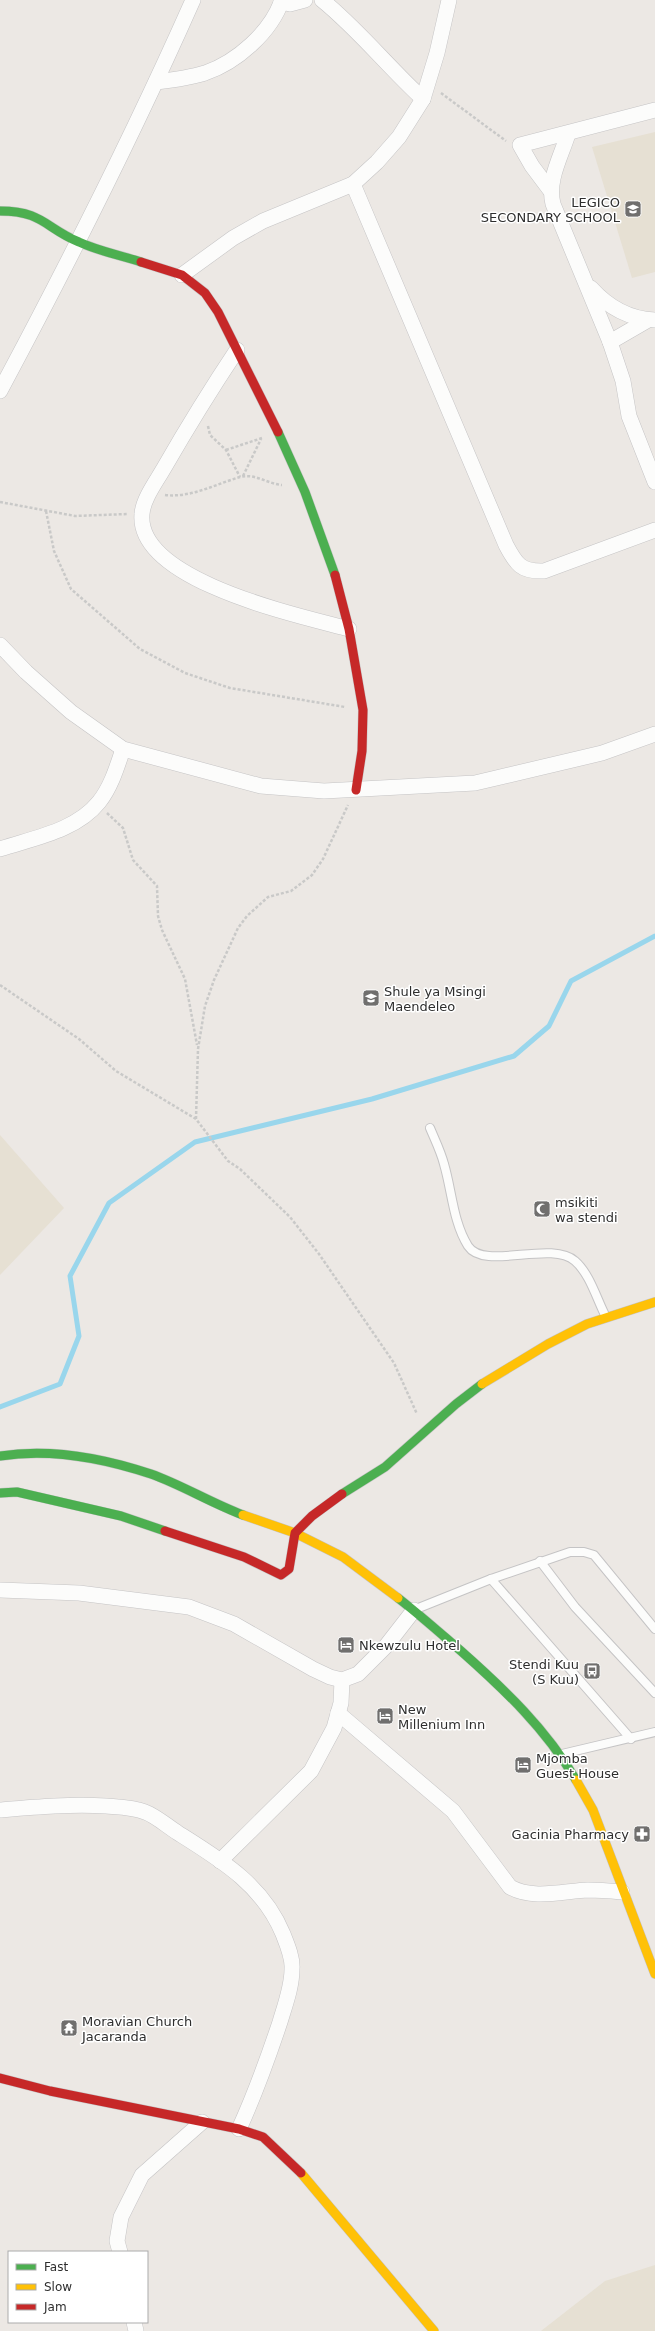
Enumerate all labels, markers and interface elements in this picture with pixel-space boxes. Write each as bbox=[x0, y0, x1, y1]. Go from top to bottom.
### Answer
place label: LEGICO SECONDARY SCHOOL bbox=[481, 195, 621, 225]
school or university icon: LEGICO SECONDARY SCHOOL bbox=[623, 199, 643, 219]
place label: Shule ya Msingi Maendeleo bbox=[384, 984, 486, 1014]
school or university icon: Shule ya Msingi Maendeleo bbox=[361, 988, 381, 1008]
place label: msikiti wa stendi bbox=[555, 1195, 618, 1225]
mosque icon: msikiti wa stendi bbox=[532, 1199, 552, 1219]
hotel icon: Nkewzulu Hotel bbox=[336, 1635, 356, 1655]
place label: Nkewzulu Hotel bbox=[359, 1638, 460, 1653]
place label: Stendi Kuu (S Kuu) bbox=[509, 1657, 579, 1687]
bus stop icon: Stendi Kuu (S Kuu) bbox=[582, 1661, 602, 1681]
place label: New Millenium Inn bbox=[398, 1702, 485, 1732]
hotel icon: New Millenium Inn bbox=[375, 1706, 395, 1726]
place label: Mjomba Guest House bbox=[536, 1751, 619, 1781]
hotel icon: Mjomba Guest House bbox=[513, 1755, 533, 1775]
pharmacy icon: Gacinia Pharmacy bbox=[632, 1824, 652, 1844]
place label: Gacinia Pharmacy bbox=[512, 1827, 629, 1842]
place label: Moravian Church Jacaranda bbox=[81, 2014, 192, 2044]
temple icon: Moravian Church Jacaranda bbox=[59, 2018, 79, 2038]
legend bbox=[8, 2251, 148, 2323]
text: Fast bbox=[44, 2260, 68, 2274]
text: Slow bbox=[44, 2280, 72, 2294]
text: Jam bbox=[43, 2300, 67, 2314]

